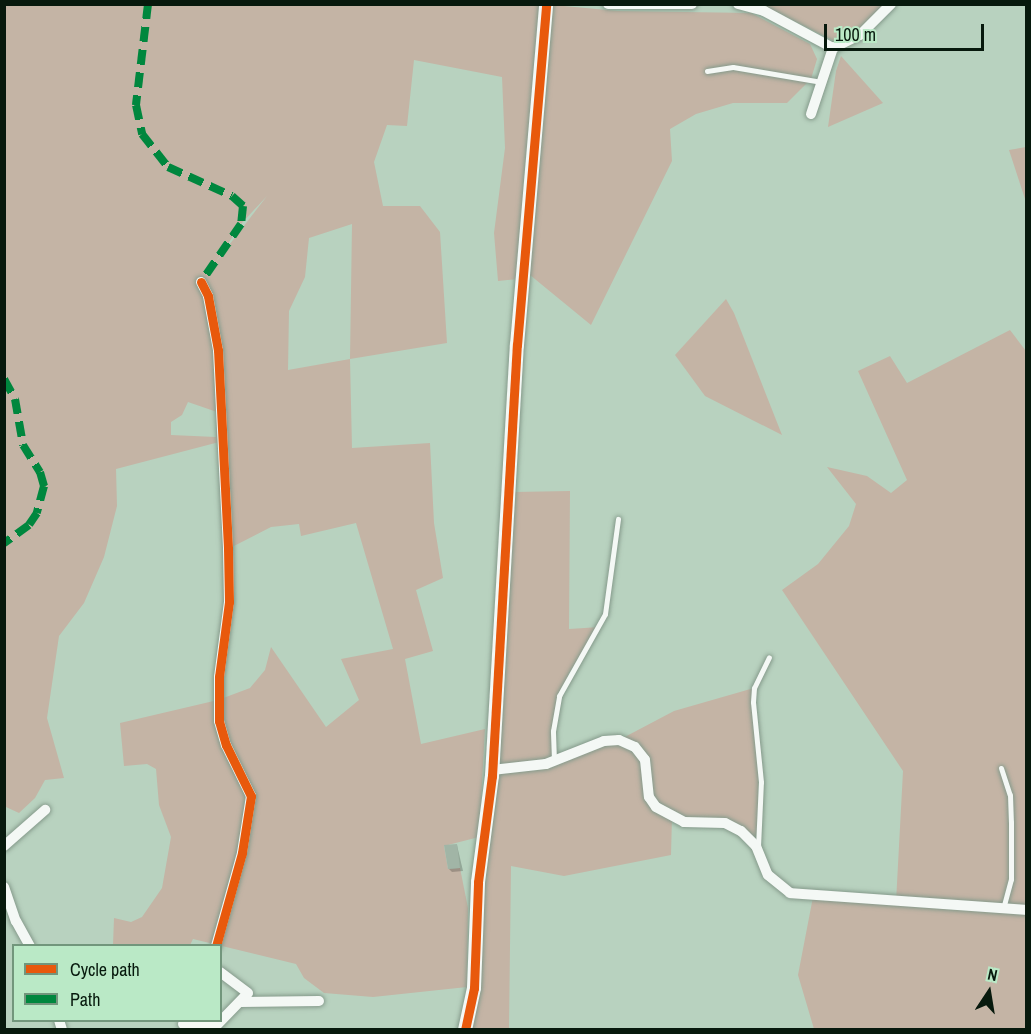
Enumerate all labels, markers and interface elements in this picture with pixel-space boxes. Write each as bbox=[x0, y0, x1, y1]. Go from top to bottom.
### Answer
scale bar bbox=[827, 12, 988, 50]
text: 100 m bbox=[835, 22, 876, 47]
legend bbox=[12, 944, 222, 1022]
text: Cycle path bbox=[70, 957, 140, 982]
north arrow bbox=[959, 962, 1019, 1022]
text: N bbox=[986, 963, 1000, 986]
text: Path bbox=[70, 987, 100, 1012]

